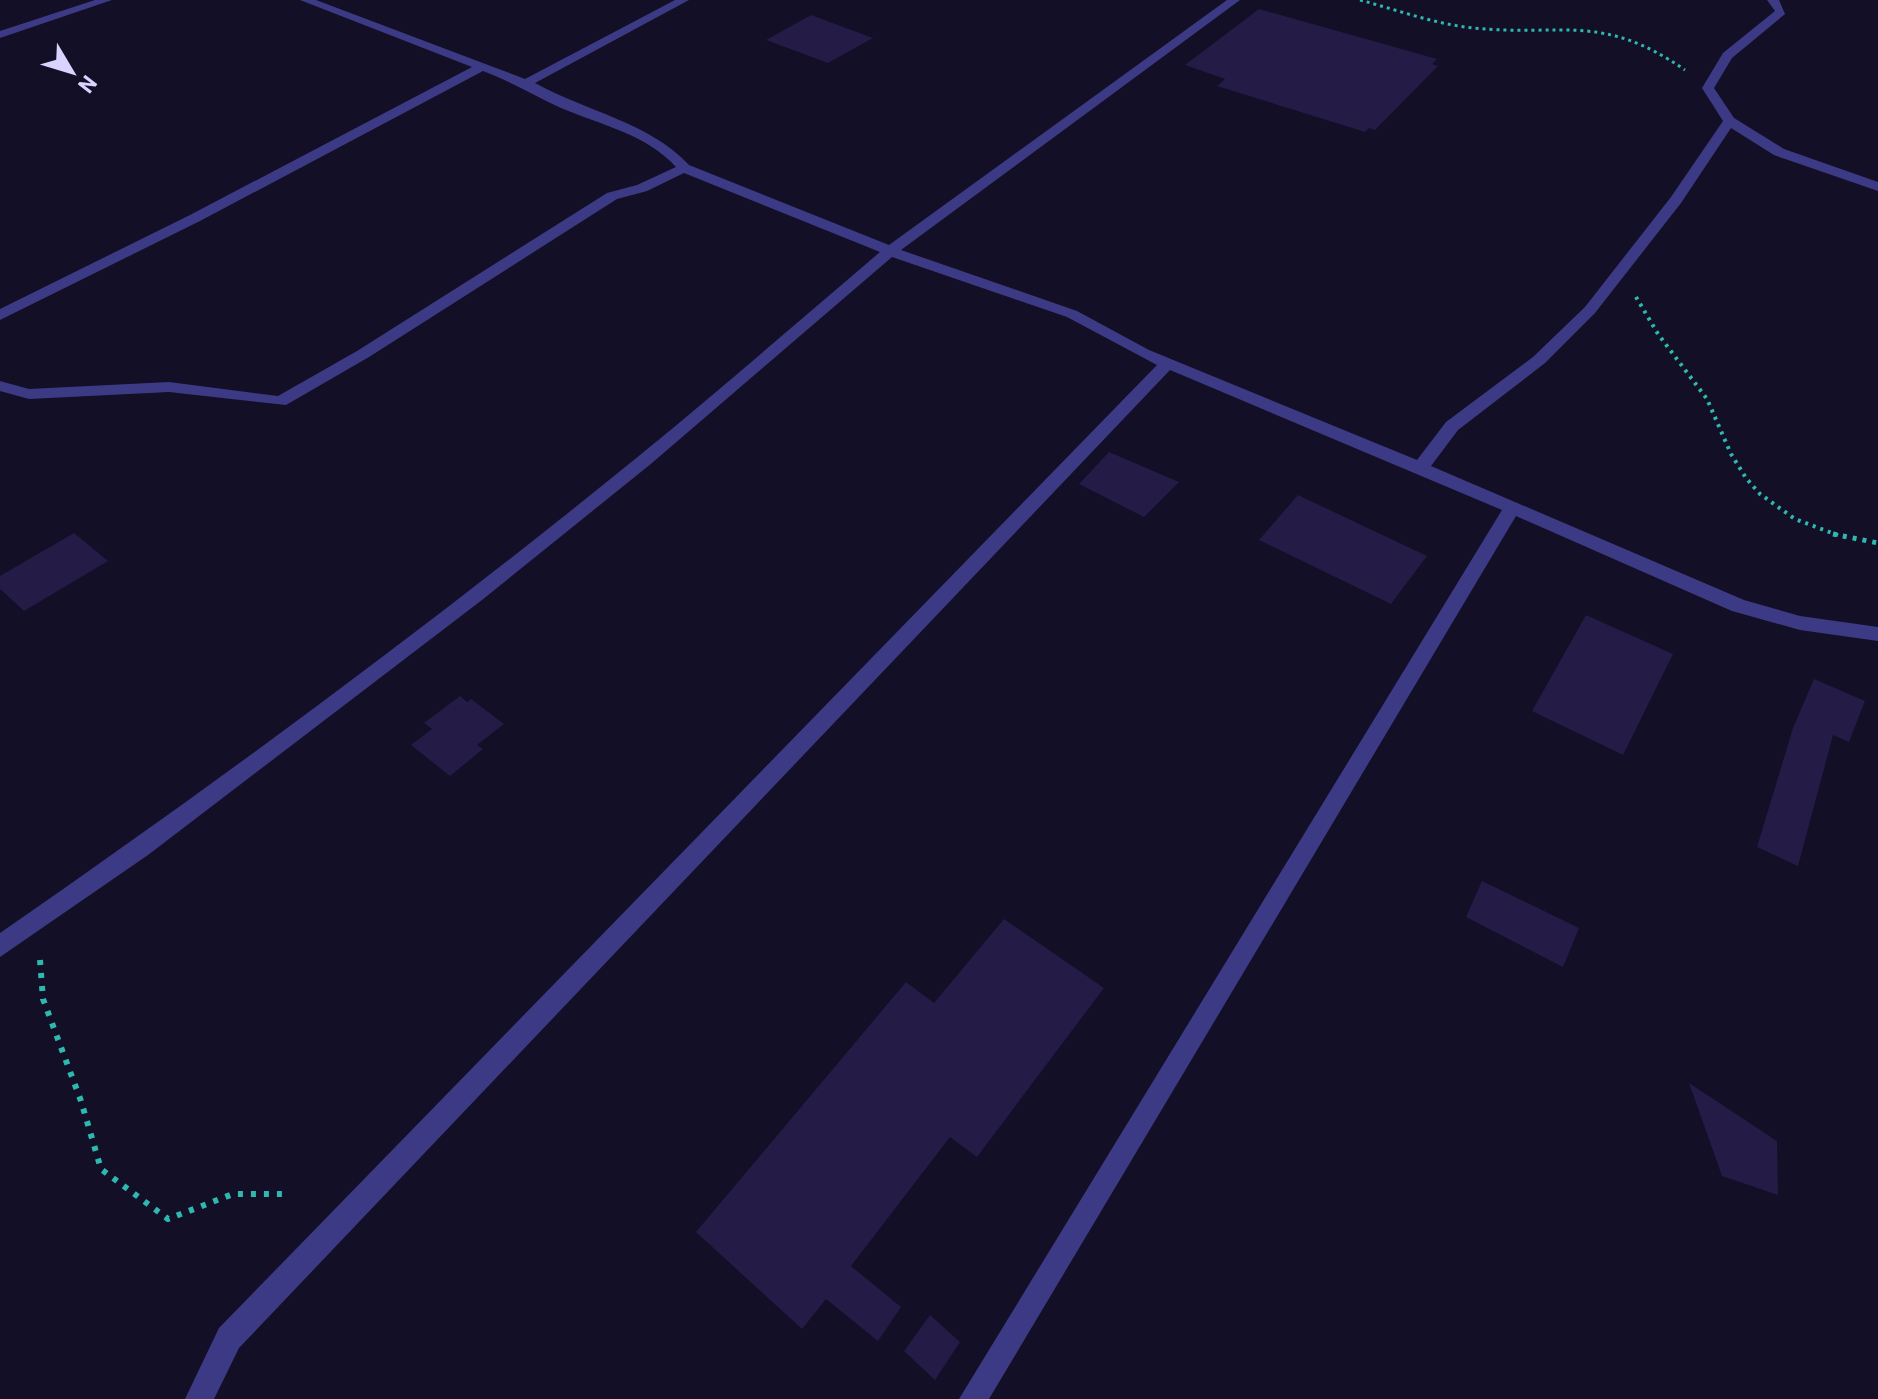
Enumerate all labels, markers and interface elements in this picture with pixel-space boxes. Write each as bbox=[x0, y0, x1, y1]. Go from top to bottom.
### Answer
north arrow bbox=[32, 32, 112, 112]
text: N bbox=[74, 71, 103, 99]

